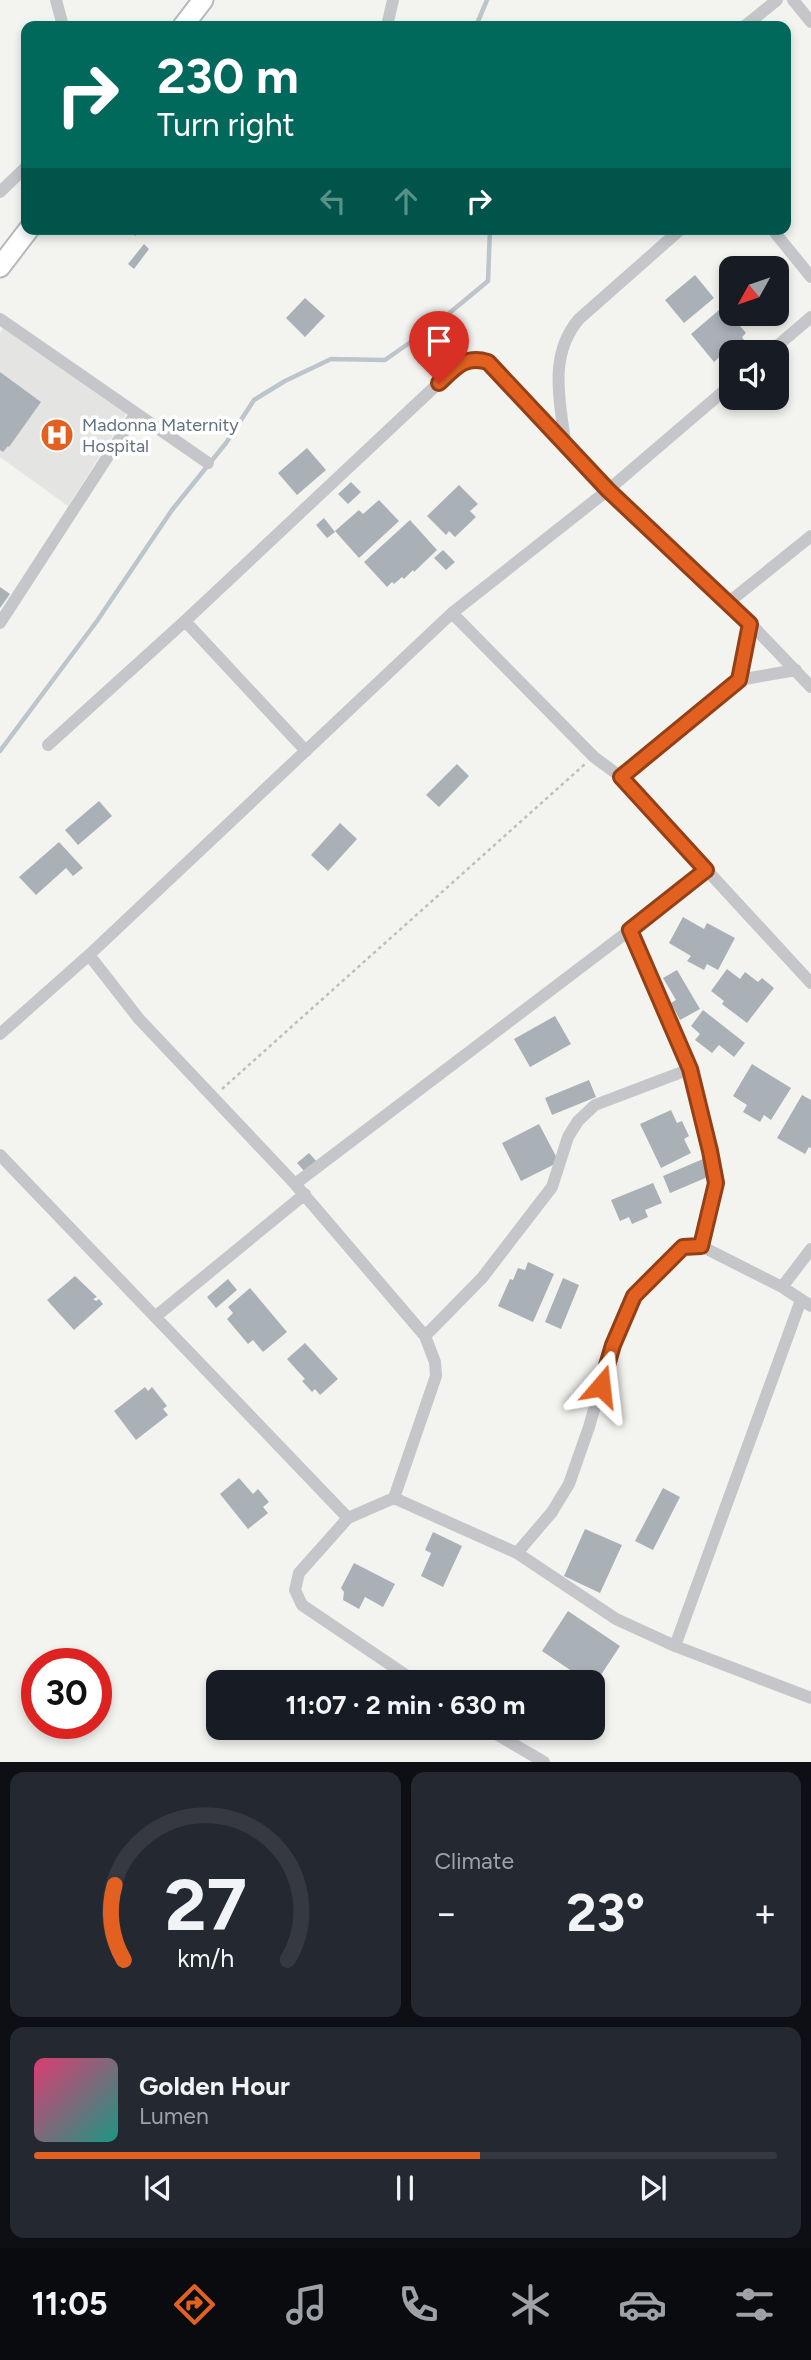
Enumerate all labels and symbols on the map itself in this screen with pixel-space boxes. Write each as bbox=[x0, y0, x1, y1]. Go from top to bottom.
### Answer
north arrow bbox=[719, 256, 789, 326]
pin bbox=[409, 311, 469, 383]
place label: Madonna Maternity Hospital bbox=[82, 414, 239, 457]
hospital icon: Madonna Maternity Hospital bbox=[38, 416, 76, 454]
position arrow bbox=[564, 1349, 638, 1423]
speed limit sign: 30 bbox=[21, 1648, 112, 1739]

